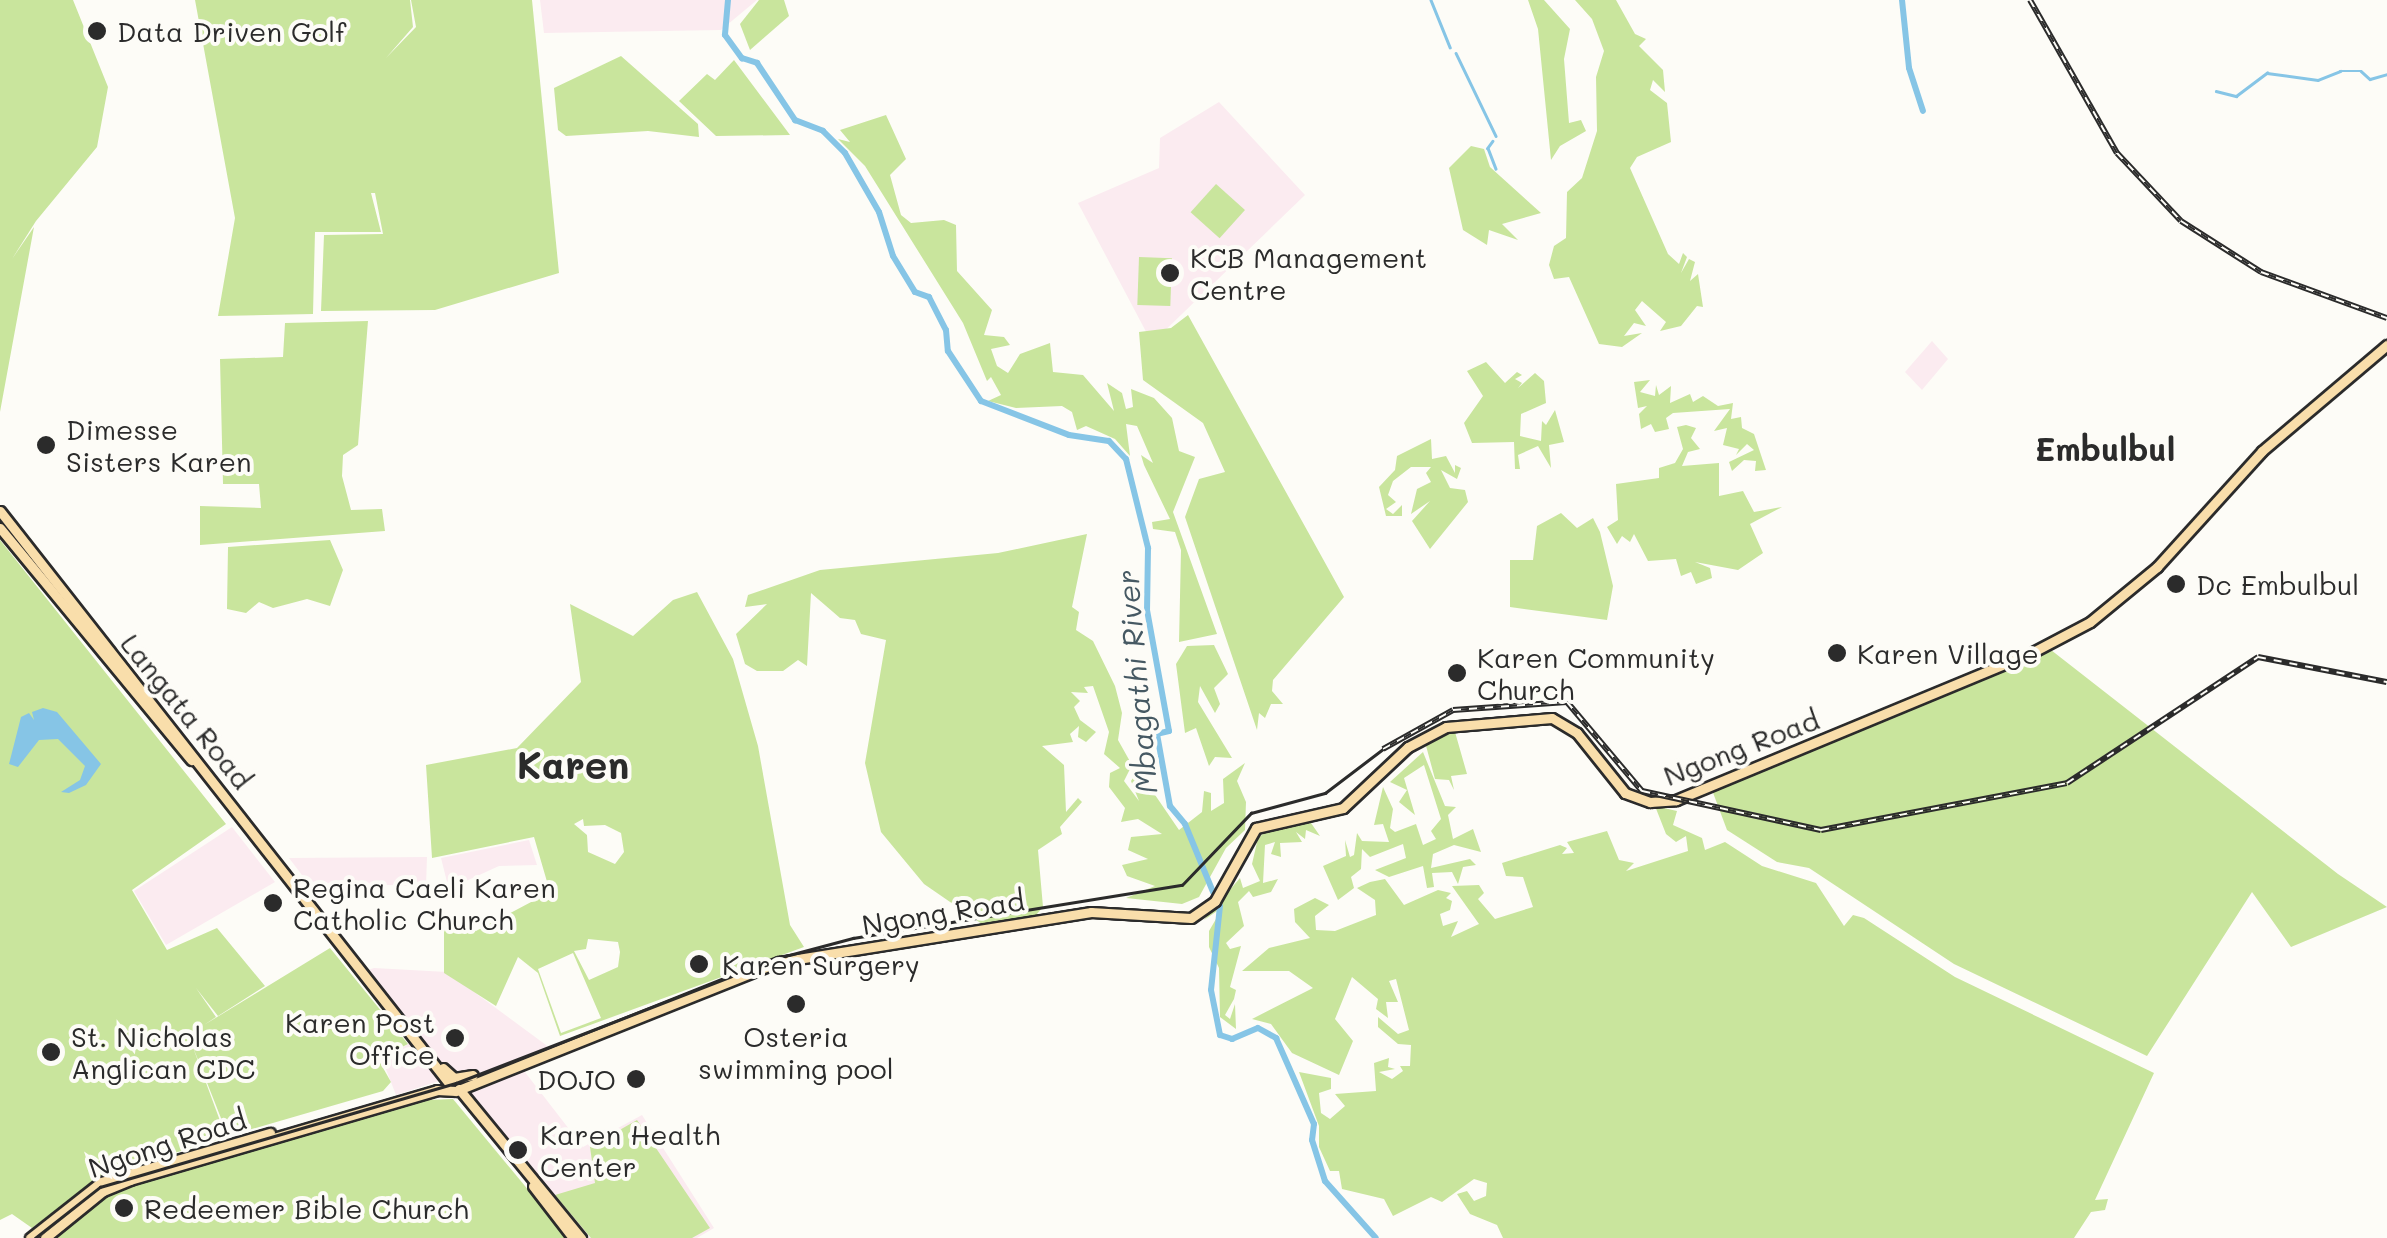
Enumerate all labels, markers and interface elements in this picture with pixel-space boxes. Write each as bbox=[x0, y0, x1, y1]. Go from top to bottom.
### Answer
place label: Data Driven Golf bbox=[117, 14, 346, 48]
marker: Data Driven Golf bbox=[86, 20, 108, 42]
place label: KCB Management Centre bbox=[1190, 240, 1427, 306]
marker: KCB Management Centre bbox=[1159, 262, 1181, 284]
place label: Dimesse Sisters Karen bbox=[66, 412, 252, 478]
district label: Embulbul bbox=[2035, 429, 2175, 467]
marker: Dimesse Sisters Karen bbox=[35, 434, 57, 456]
place label: Dc Embulbul bbox=[2196, 567, 2359, 601]
water label: Mbagathi River bbox=[1108, 569, 1164, 795]
marker: Dc Embulbul bbox=[2165, 573, 2187, 595]
street label: Langata Road bbox=[114, 627, 260, 795]
place label: Karen Village bbox=[1857, 636, 2039, 670]
place label: Karen Community Church bbox=[1477, 640, 1715, 706]
marker: Karen Village bbox=[1826, 642, 1848, 664]
marker: Karen Community Church bbox=[1446, 662, 1468, 684]
street label: Ngong Road bbox=[1658, 702, 1824, 792]
district label: Karen bbox=[517, 742, 629, 788]
place label: Regina Caeli Karen Catholic Church bbox=[293, 870, 556, 936]
street label: Ngong Road bbox=[859, 883, 1027, 941]
marker: Regina Caeli Karen Catholic Church bbox=[262, 892, 284, 914]
place label: Karen Surgery bbox=[722, 947, 920, 981]
marker: Karen Surgery bbox=[686, 951, 712, 977]
marker: Osteria swimming pool bbox=[785, 993, 807, 1015]
place label: Karen Post Office bbox=[285, 1005, 435, 1071]
place label: St. Nicholas Anglican CDC bbox=[71, 1019, 255, 1085]
place label: Osteria swimming pool bbox=[698, 1019, 894, 1085]
marker: Karen Post Office bbox=[444, 1027, 466, 1049]
marker: St. Nicholas Anglican CDC bbox=[40, 1041, 62, 1063]
place label: DOJO bbox=[537, 1062, 616, 1096]
marker: DOJO bbox=[625, 1068, 647, 1090]
street label: Ngong Road bbox=[84, 1102, 250, 1184]
place label: Karen Health Center bbox=[540, 1117, 720, 1183]
marker: Karen Health Center bbox=[505, 1137, 531, 1163]
place label: Redeemer Bible Church bbox=[144, 1191, 469, 1225]
marker: Redeemer Bible Church bbox=[113, 1197, 135, 1219]

